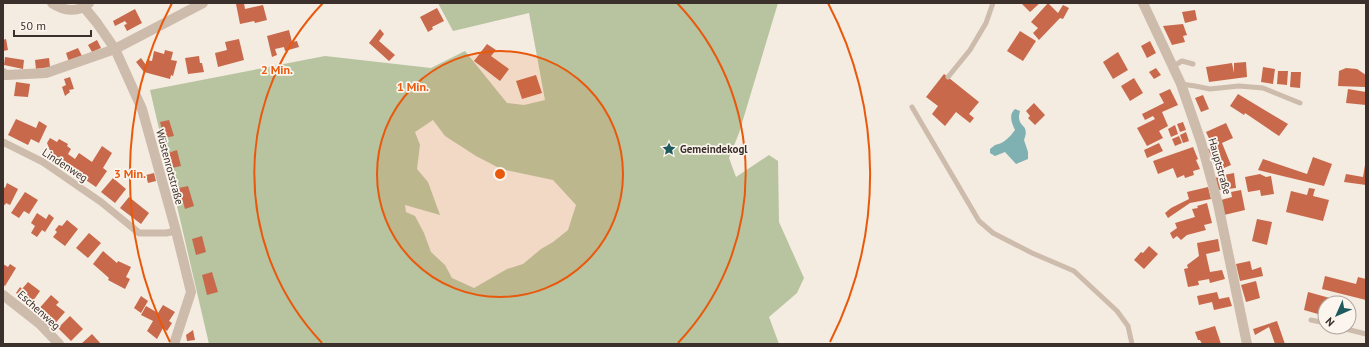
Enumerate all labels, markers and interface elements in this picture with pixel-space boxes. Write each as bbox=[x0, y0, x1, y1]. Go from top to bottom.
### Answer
scale bar bbox=[14, 12, 91, 38]
text: 50 m bbox=[20, 18, 46, 33]
text: 2 Min. bbox=[261, 62, 293, 77]
text: 1 Min. bbox=[397, 79, 429, 94]
street label: Wüstenrotstraße bbox=[153, 128, 187, 207]
street label: Hauptstraße bbox=[1205, 136, 1235, 196]
place icon: Gemeindekogl bbox=[661, 141, 677, 157]
place label: Gemeindekogl bbox=[680, 142, 748, 156]
street label: Lindenweg bbox=[40, 145, 90, 185]
text: 3 Min. bbox=[114, 166, 146, 181]
centre of rings bbox=[493, 167, 507, 181]
street label: Eschenweg bbox=[15, 287, 63, 333]
north arrow bbox=[1317, 295, 1357, 335]
text: N bbox=[1322, 315, 1337, 330]

